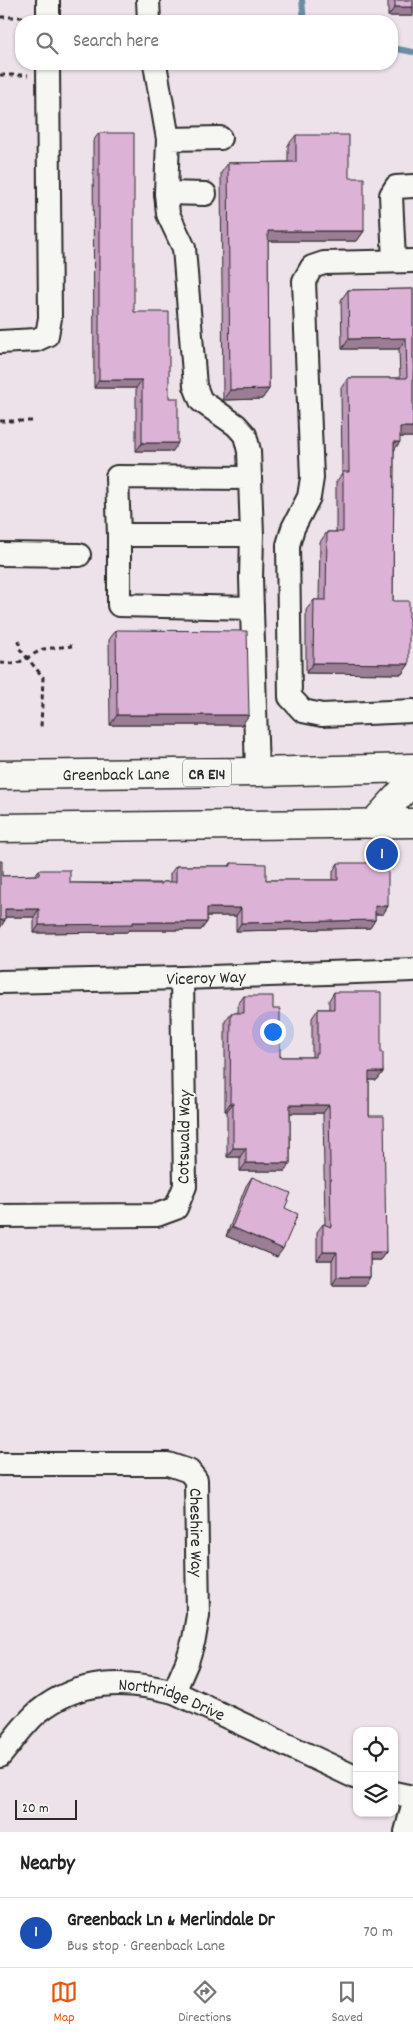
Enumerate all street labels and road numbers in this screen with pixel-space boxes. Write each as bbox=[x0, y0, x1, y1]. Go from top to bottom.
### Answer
road number: CR E14 bbox=[183, 760, 231, 786]
street label: Greenback Lane bbox=[62, 763, 170, 789]
street label: Viceroy Way bbox=[166, 966, 247, 993]
street label: Cotswald Way bbox=[172, 1089, 199, 1184]
street label: Cheshire Way bbox=[181, 1488, 207, 1578]
street label: Northridge Drive bbox=[118, 1674, 228, 1729]

